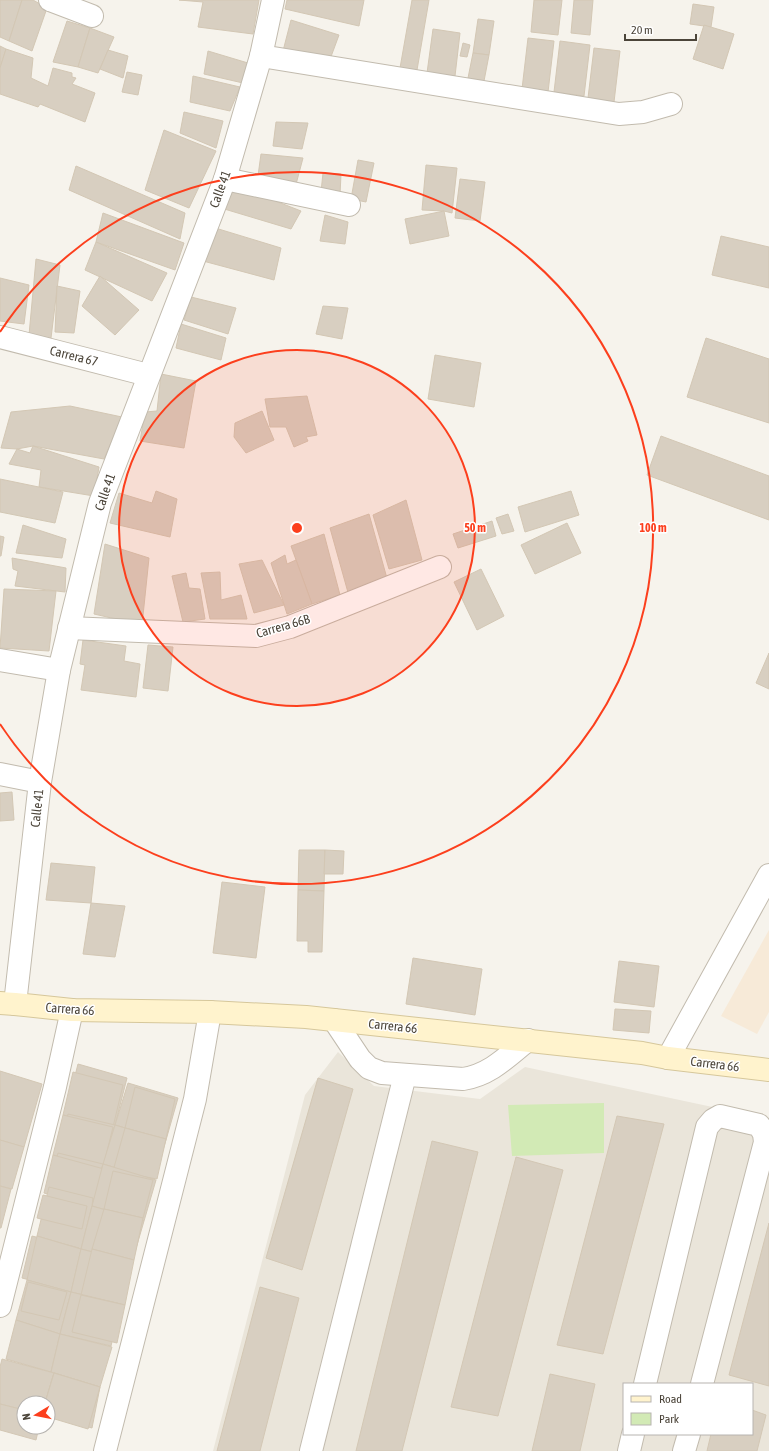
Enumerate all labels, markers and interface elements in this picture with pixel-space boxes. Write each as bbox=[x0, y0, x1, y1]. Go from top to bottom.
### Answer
scale bar bbox=[625, 16, 696, 42]
text: 20 m bbox=[631, 23, 653, 37]
street label: Calle 41 bbox=[206, 168, 234, 210]
street label: Carrera 67 bbox=[48, 343, 100, 369]
street label: Calle 41 bbox=[92, 471, 118, 513]
centre of rings bbox=[290, 521, 304, 535]
text: 50 m bbox=[464, 521, 486, 535]
text: 100 m bbox=[639, 521, 667, 535]
street label: Carrera 66B bbox=[254, 611, 312, 641]
street label: Calle 41 bbox=[28, 788, 46, 828]
street label: Carrera 66 bbox=[45, 1000, 95, 1018]
street label: Carrera 66 bbox=[368, 1016, 418, 1036]
street label: Carrera 66 bbox=[690, 1054, 740, 1074]
legend bbox=[623, 1383, 753, 1435]
text: Road bbox=[659, 1392, 682, 1406]
north arrow bbox=[16, 1395, 56, 1435]
text: N bbox=[20, 1412, 33, 1421]
text: Park bbox=[659, 1412, 680, 1426]

